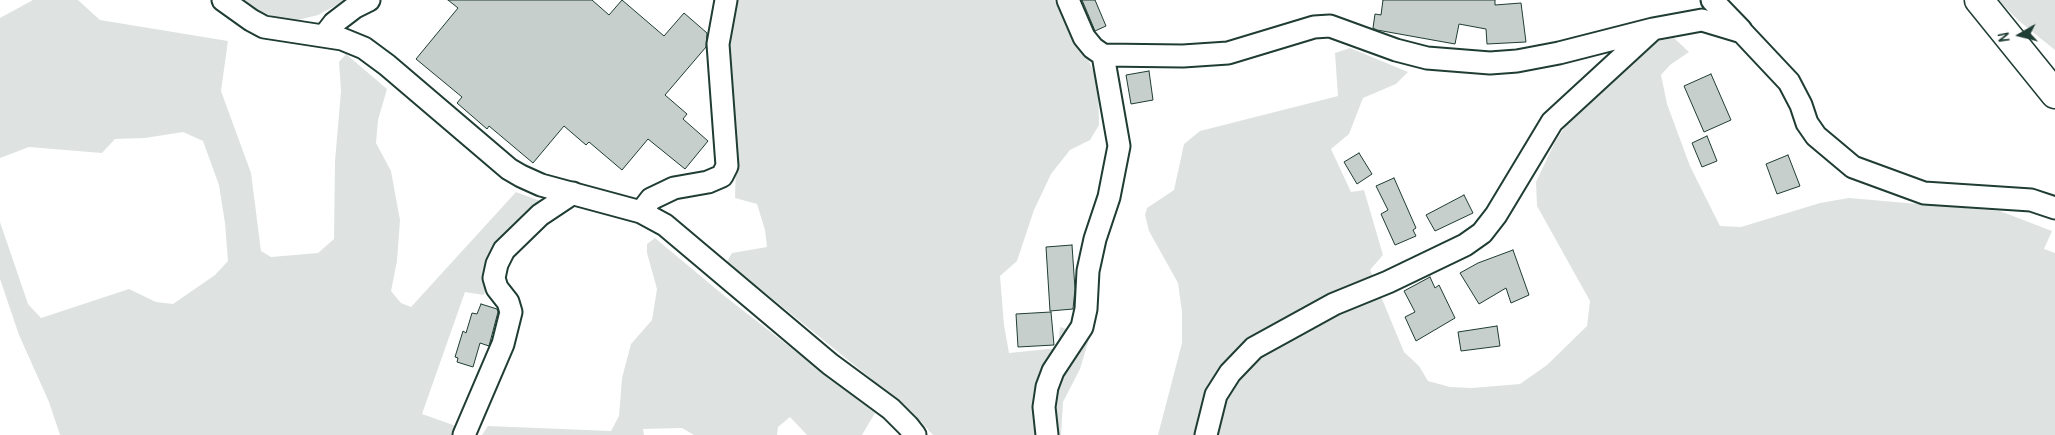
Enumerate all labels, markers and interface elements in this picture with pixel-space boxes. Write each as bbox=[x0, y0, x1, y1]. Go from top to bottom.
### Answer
north arrow bbox=[1995, 10, 2045, 60]
text: N bbox=[1996, 31, 2014, 43]

